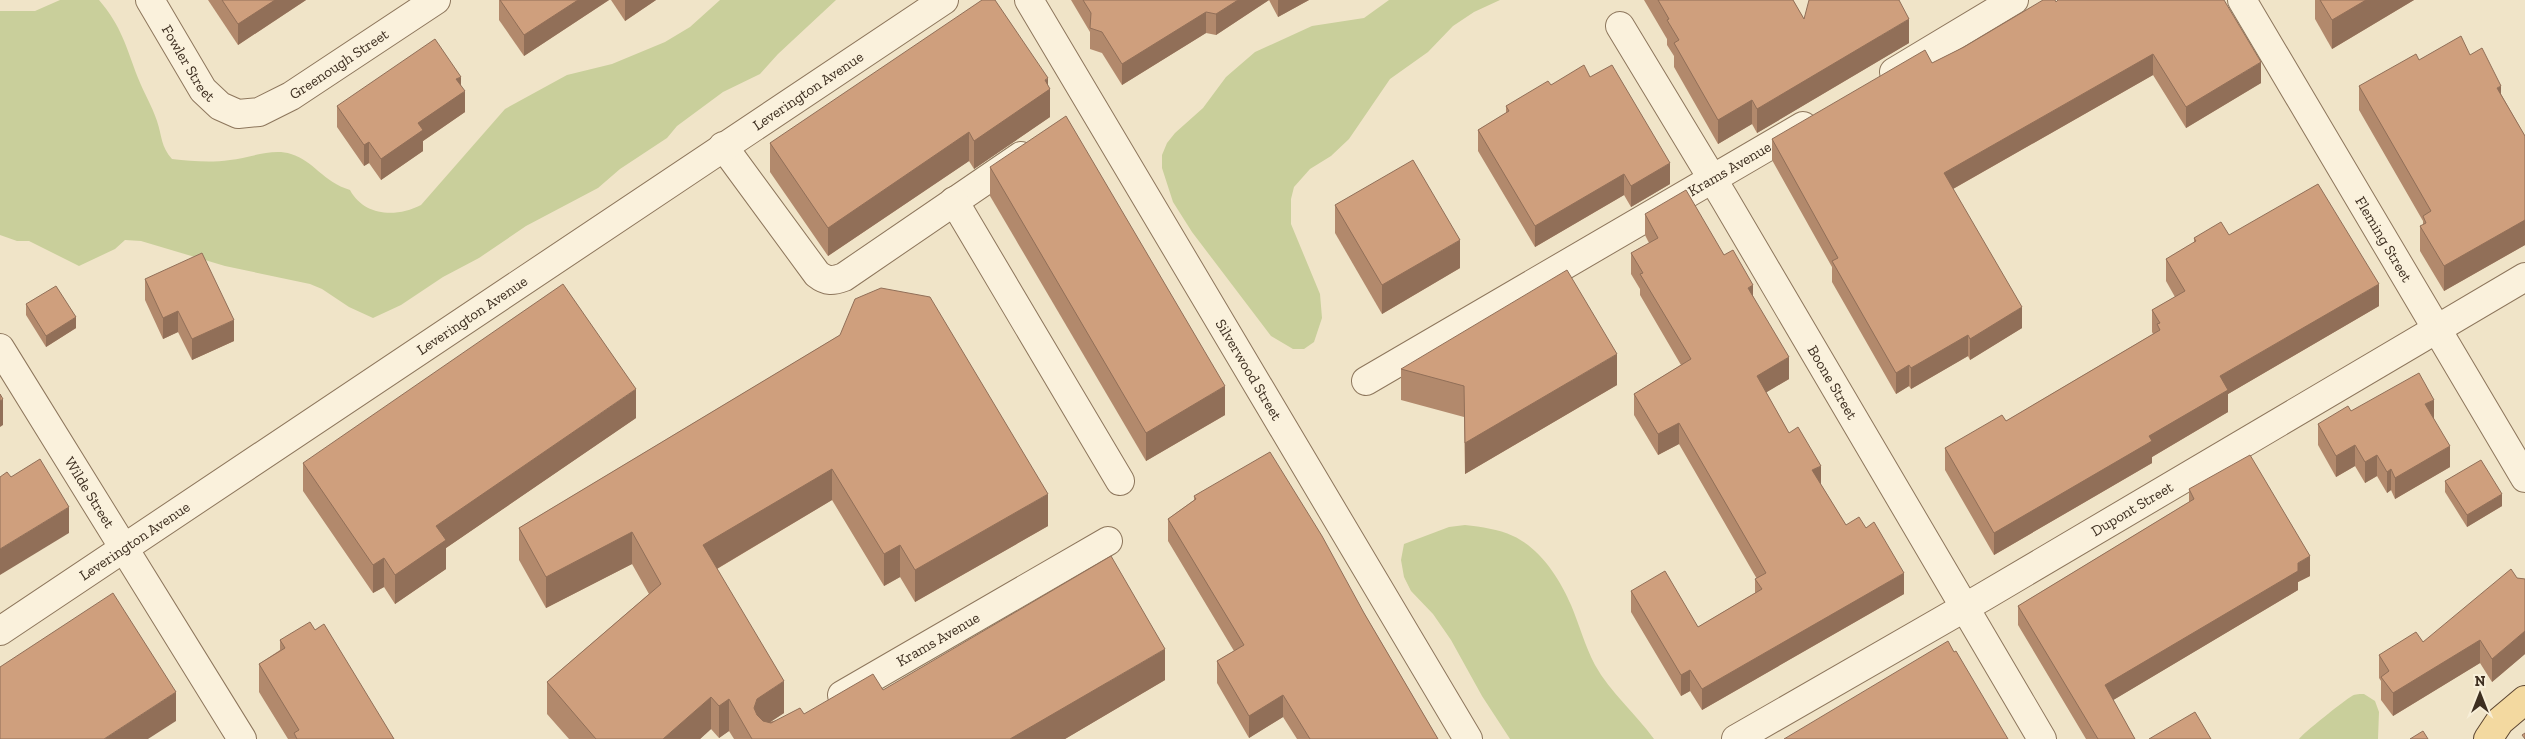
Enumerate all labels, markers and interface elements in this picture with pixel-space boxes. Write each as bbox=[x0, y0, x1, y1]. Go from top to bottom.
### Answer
street label: Fowler Street bbox=[158, 22, 219, 106]
street label: Greenough Street bbox=[286, 25, 392, 103]
street label: Leverington Avenue bbox=[749, 47, 867, 134]
street label: Krams Avenue bbox=[1685, 138, 1774, 200]
street label: Fleming Street bbox=[2351, 193, 2416, 286]
street label: Leverington Avenue bbox=[414, 272, 531, 359]
street label: Silverwood Street bbox=[1212, 316, 1286, 424]
street label: Boone Street bbox=[1804, 342, 1861, 423]
street label: Wilde Street bbox=[61, 454, 118, 532]
street label: Dupont Street bbox=[2088, 478, 2177, 540]
street label: Leverington Avenue bbox=[76, 498, 193, 584]
street label: Krams Avenue bbox=[893, 608, 983, 671]
north arrow bbox=[2455, 669, 2505, 719]
text: N bbox=[2475, 673, 2486, 690]

